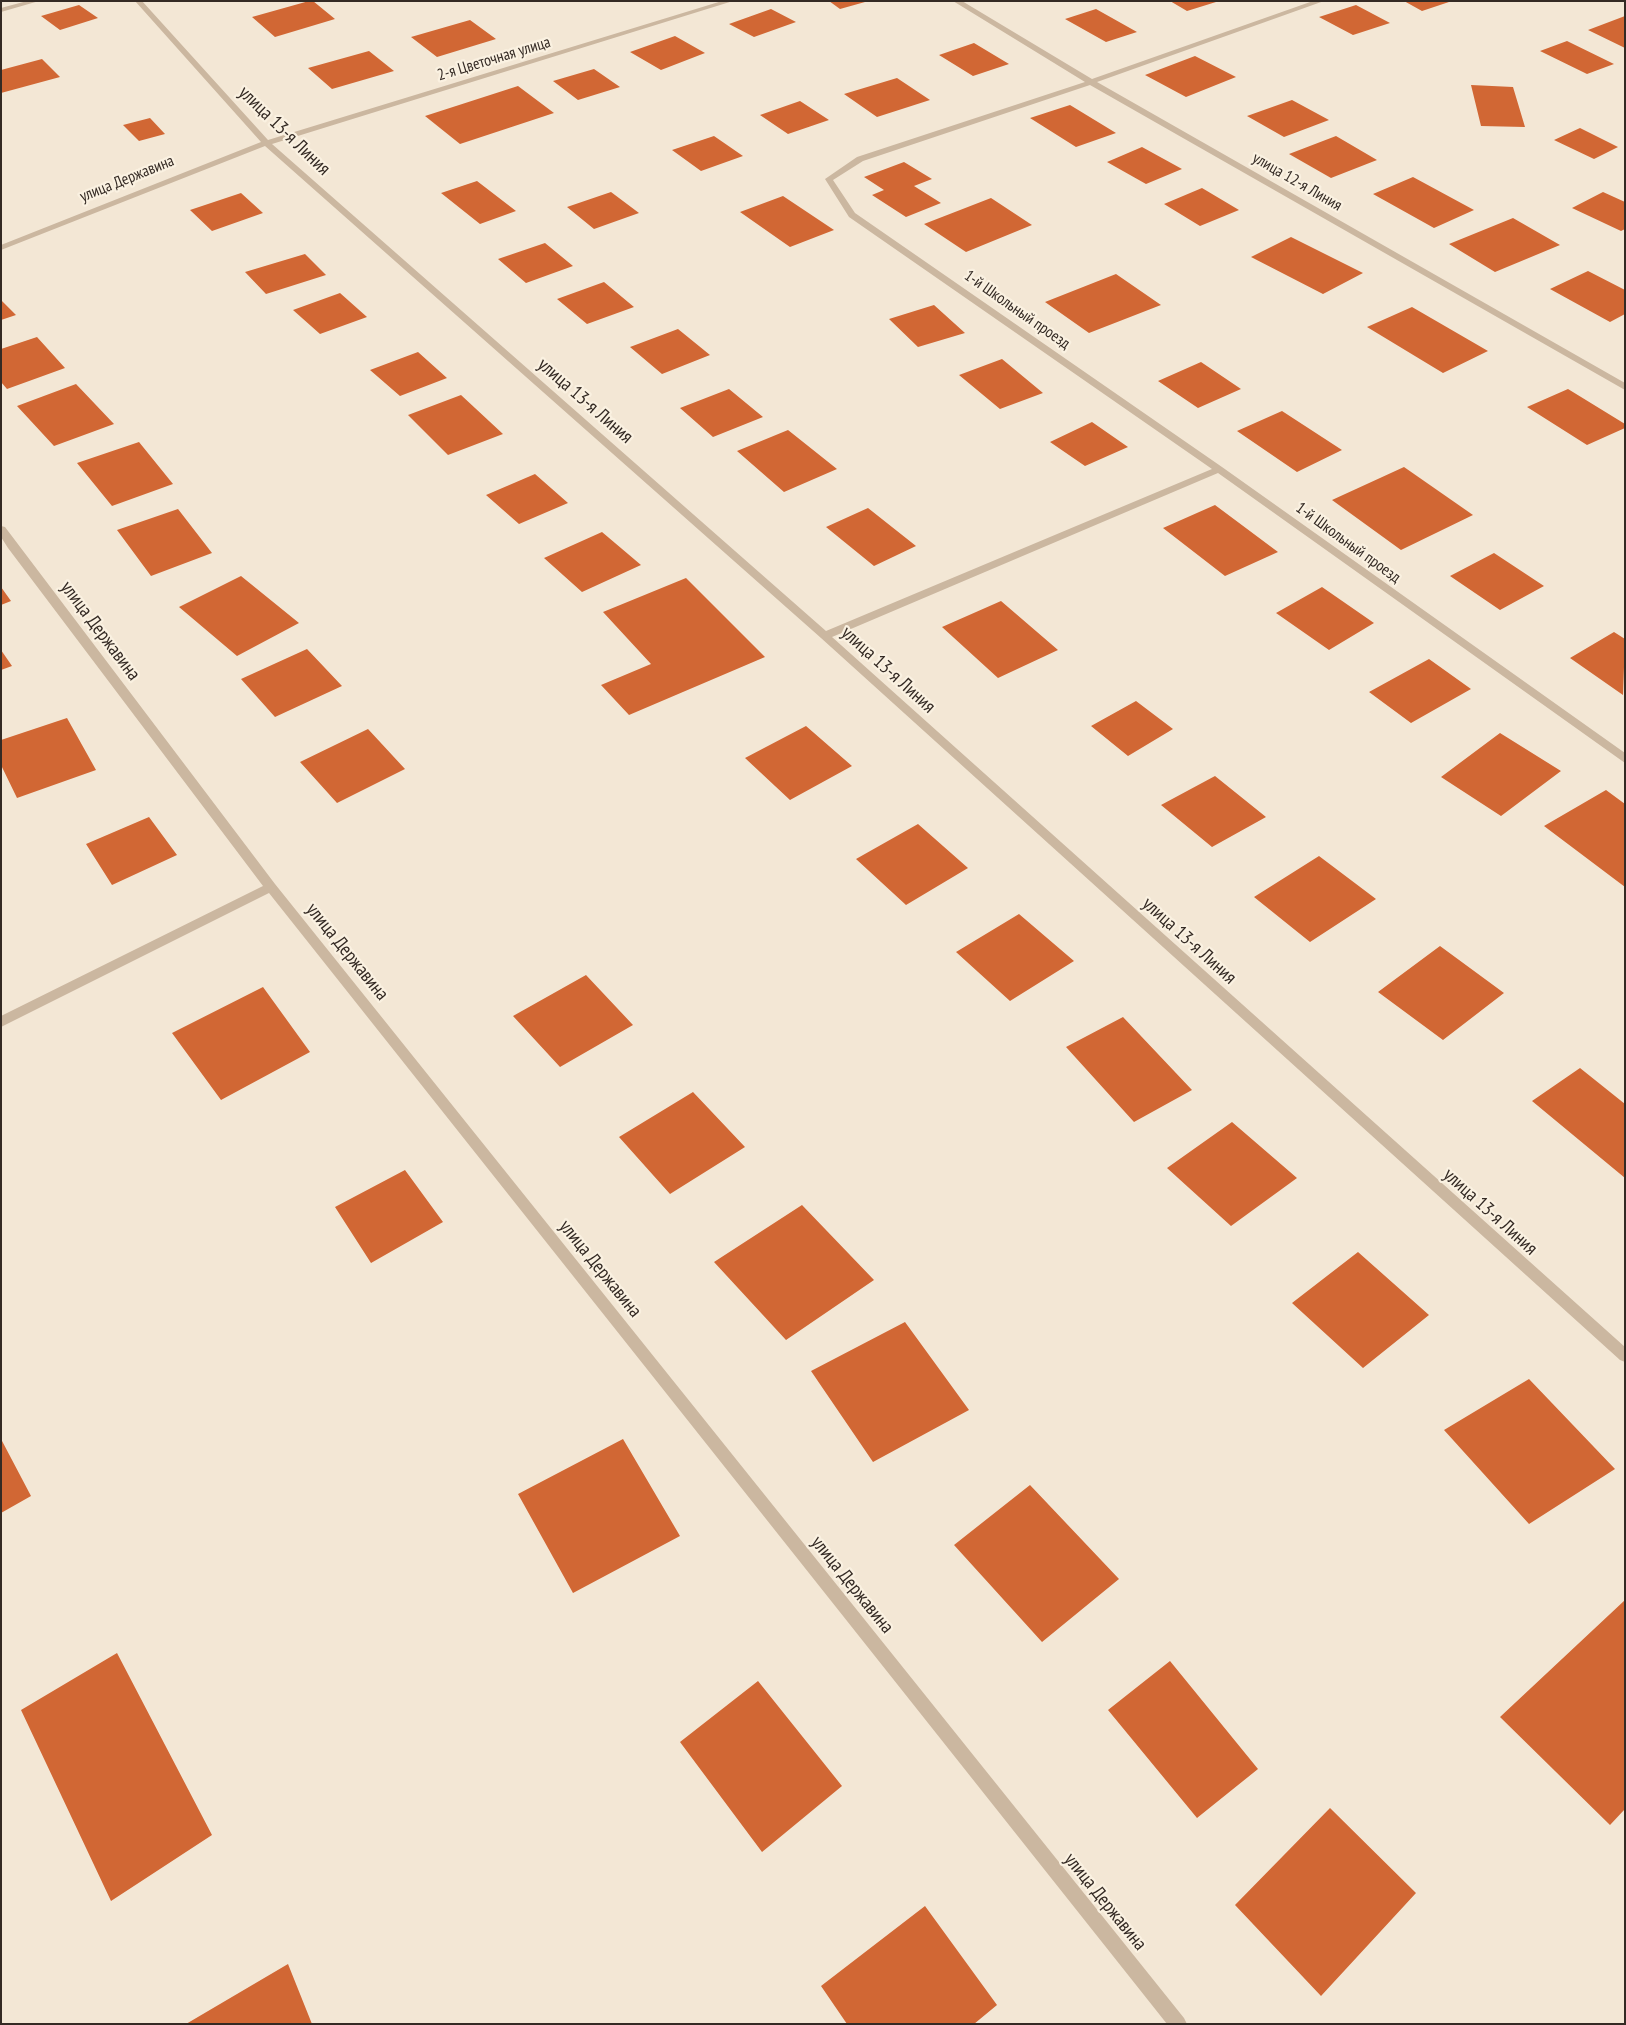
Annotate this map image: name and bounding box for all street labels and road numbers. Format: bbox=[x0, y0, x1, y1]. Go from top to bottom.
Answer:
street label: 2-я Цветочная улица bbox=[435, 33, 553, 85]
street label: улица 13-я Линия bbox=[233, 82, 335, 180]
street label: улица 12-я Линия bbox=[1249, 149, 1345, 215]
street label: улица Державина bbox=[77, 151, 177, 207]
street label: 1-й Школьный проезд bbox=[960, 266, 1074, 354]
street label: улица 13-я Линия bbox=[533, 353, 637, 449]
street label: 1-й Школьный проезд bbox=[1292, 499, 1404, 587]
street label: улица Державина bbox=[55, 577, 145, 685]
street label: улица 13-я Линия bbox=[836, 622, 940, 718]
street label: улица 13-я Линия bbox=[1137, 893, 1241, 989]
street label: улица Державина bbox=[301, 899, 393, 1005]
street label: улица 13-я Линия bbox=[1438, 1164, 1542, 1260]
street label: улица Державина bbox=[554, 1216, 646, 1322]
street label: улица Державина bbox=[806, 1532, 898, 1638]
street label: улица Державина bbox=[1059, 1849, 1151, 1955]

